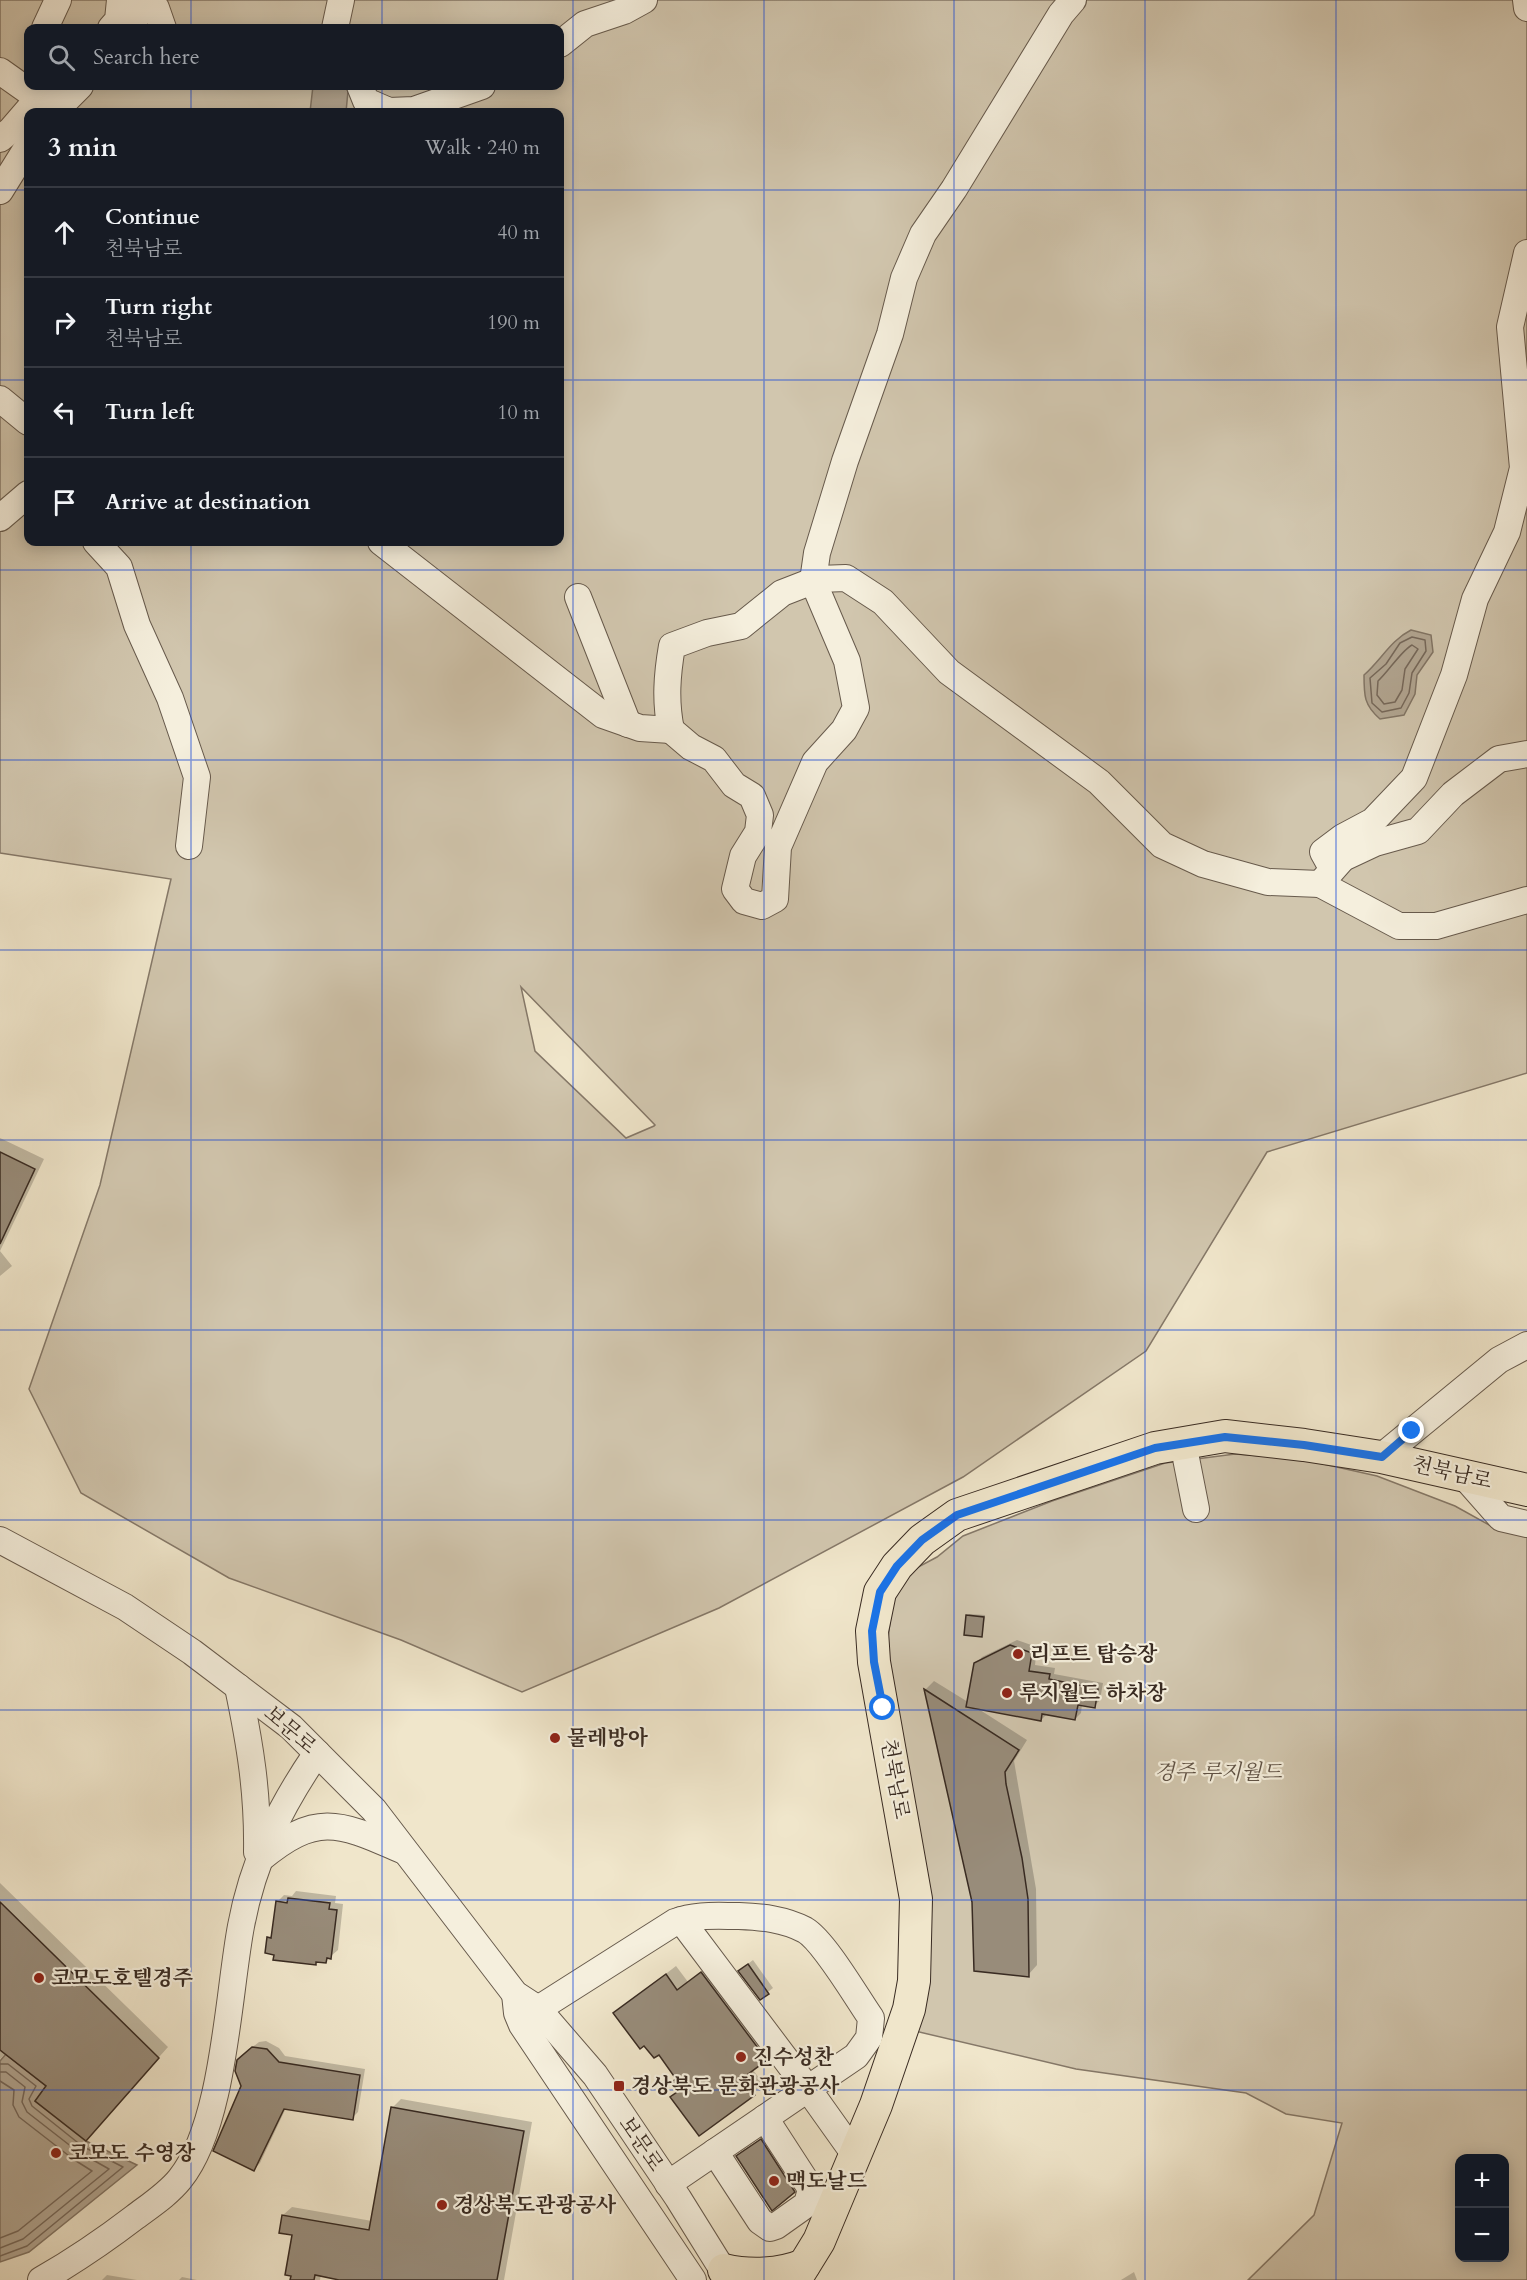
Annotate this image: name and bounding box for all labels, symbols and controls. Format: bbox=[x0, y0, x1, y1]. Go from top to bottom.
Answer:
search box bbox=[24, 24, 564, 90]
icon: search bbox=[45, 41, 78, 74]
text: Search here bbox=[93, 42, 200, 72]
text: 3 min bbox=[48, 130, 117, 165]
text: Walk · 240 m bbox=[425, 134, 540, 161]
text: Continue bbox=[105, 202, 200, 232]
icon: ahead bbox=[48, 216, 81, 249]
text: 40 m bbox=[497, 219, 540, 246]
text: 천북남로 bbox=[105, 235, 182, 262]
text: Turn right bbox=[105, 292, 212, 322]
icon: right bbox=[48, 306, 81, 339]
text: 190 m bbox=[487, 309, 540, 336]
text: 천북남로 bbox=[105, 325, 182, 352]
icon: left bbox=[48, 396, 81, 429]
text: Turn left bbox=[105, 397, 194, 427]
text: 10 m bbox=[497, 399, 540, 426]
icon: arrive bbox=[48, 486, 81, 519]
text: Arrive at destination bbox=[105, 487, 310, 517]
route end bbox=[1398, 1417, 1424, 1443]
street label: 천북남로 bbox=[1409, 1450, 1495, 1496]
place label: 리프트 탑승장 bbox=[1030, 1640, 1158, 1669]
marker: 리프트 탑승장 bbox=[1011, 1647, 1025, 1661]
place label: 루지월드 하차장 bbox=[1019, 1679, 1167, 1708]
marker: 루지월드 하차장 bbox=[1000, 1686, 1014, 1700]
route start bbox=[869, 1694, 895, 1720]
street label: 보문로 bbox=[258, 1699, 322, 1761]
place label: 물레방아 bbox=[567, 1724, 649, 1753]
marker: 물레방아 bbox=[548, 1731, 562, 1745]
street label: 천북남로 bbox=[874, 1737, 916, 1821]
park label: 경주 루지월드 bbox=[1154, 1758, 1283, 1787]
place label: 코모도호텔경주 bbox=[51, 1964, 193, 1993]
marker: 코모도호텔경주 bbox=[32, 1971, 46, 1985]
place label: 진수성찬 bbox=[753, 2043, 835, 2072]
marker: 진수성찬 bbox=[734, 2050, 748, 2064]
place label: 경상북도 문화관광공사 bbox=[631, 2072, 840, 2101]
marker: 경상북도 문화관광공사 bbox=[612, 2079, 626, 2093]
street label: 보문로 bbox=[612, 2111, 670, 2177]
place label: 코모도 수영장 bbox=[68, 2139, 196, 2168]
marker: 코모도 수영장 bbox=[49, 2146, 63, 2160]
map controls bbox=[1455, 2154, 1509, 2262]
button: + bbox=[1455, 2154, 1509, 2208]
place label: 맥도날드 bbox=[786, 2167, 867, 2196]
marker: 맥도날드 bbox=[767, 2174, 781, 2188]
place label: 경상북도관광공사 bbox=[454, 2191, 617, 2220]
marker: 경상북도관광공사 bbox=[435, 2198, 449, 2212]
button: − bbox=[1455, 2208, 1509, 2262]

